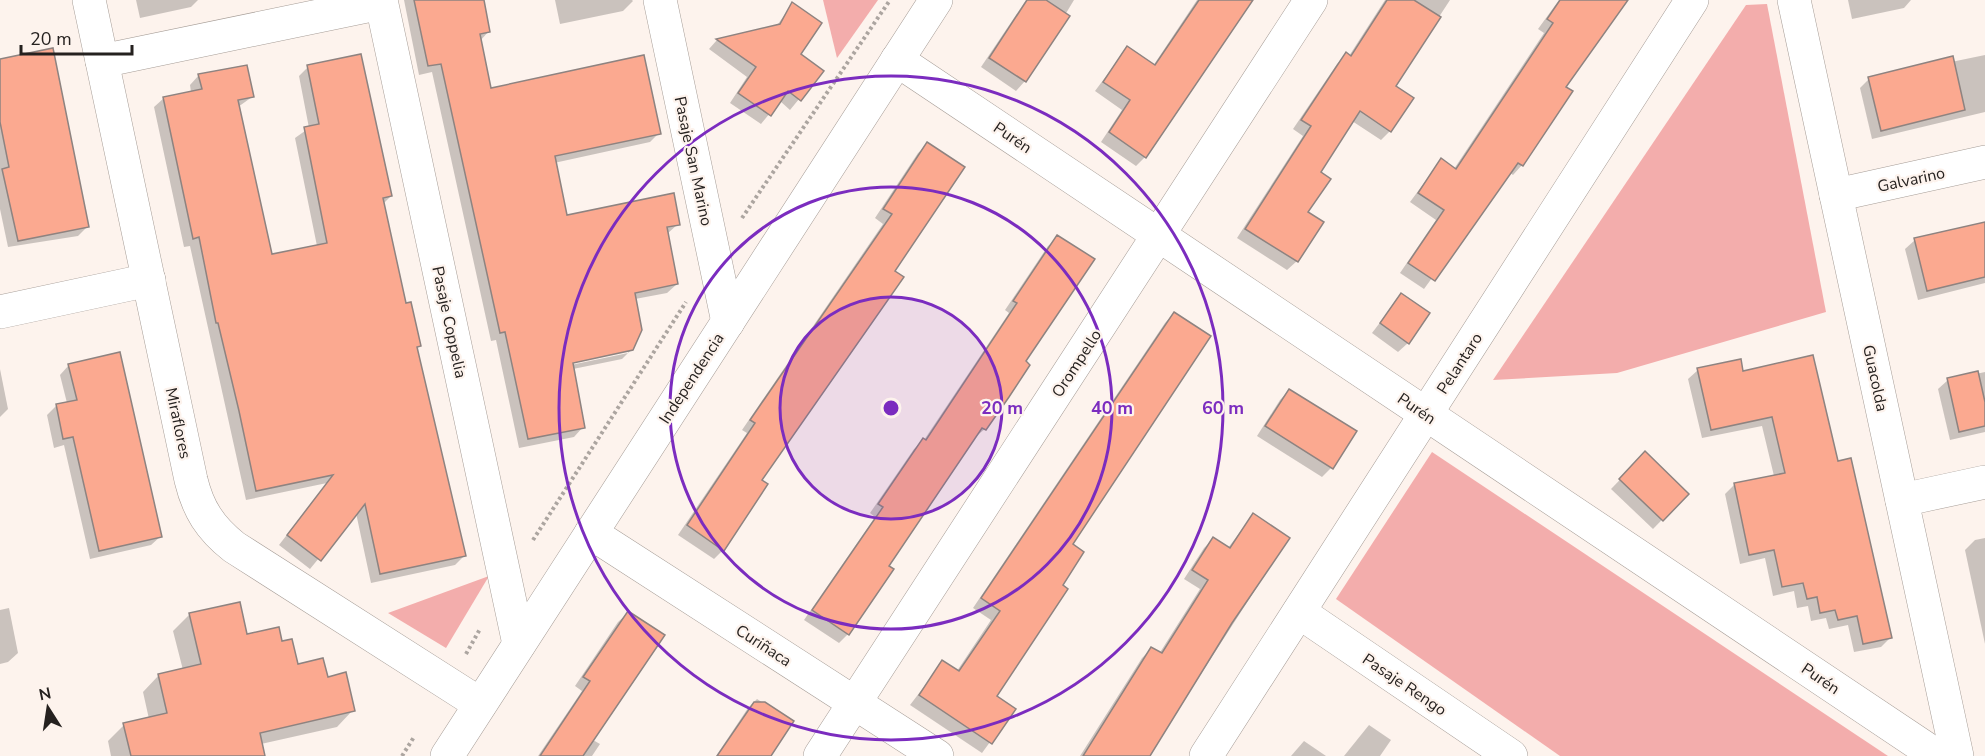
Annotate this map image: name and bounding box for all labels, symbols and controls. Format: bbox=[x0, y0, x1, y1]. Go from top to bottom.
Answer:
scale bar bbox=[21, 18, 132, 56]
text: 20 m bbox=[30, 27, 72, 51]
street label: Pasaje San Marino bbox=[669, 94, 718, 228]
street label: Purén bbox=[989, 117, 1036, 159]
street label: Galvarino bbox=[1875, 162, 1947, 198]
street label: Pasaje Coppelia bbox=[426, 264, 472, 380]
street label: Orompello bbox=[1047, 325, 1107, 402]
street label: Pelantaro bbox=[1432, 328, 1488, 399]
street label: Independencia bbox=[654, 329, 730, 428]
street label: Guacolda bbox=[1857, 343, 1893, 414]
street label: Miraflores bbox=[160, 386, 196, 461]
street label: Purén bbox=[1393, 388, 1440, 430]
text: 20 m bbox=[981, 396, 1023, 420]
text: 40 m bbox=[1091, 396, 1133, 420]
text: 60 m bbox=[1202, 396, 1244, 420]
centre of rings bbox=[881, 398, 901, 418]
street label: Curiñaca bbox=[731, 620, 796, 672]
street label: Pasaje Rengo bbox=[1358, 649, 1451, 721]
street label: Purén bbox=[1797, 658, 1844, 700]
north arrow bbox=[18, 678, 78, 738]
text: N bbox=[37, 682, 53, 706]

